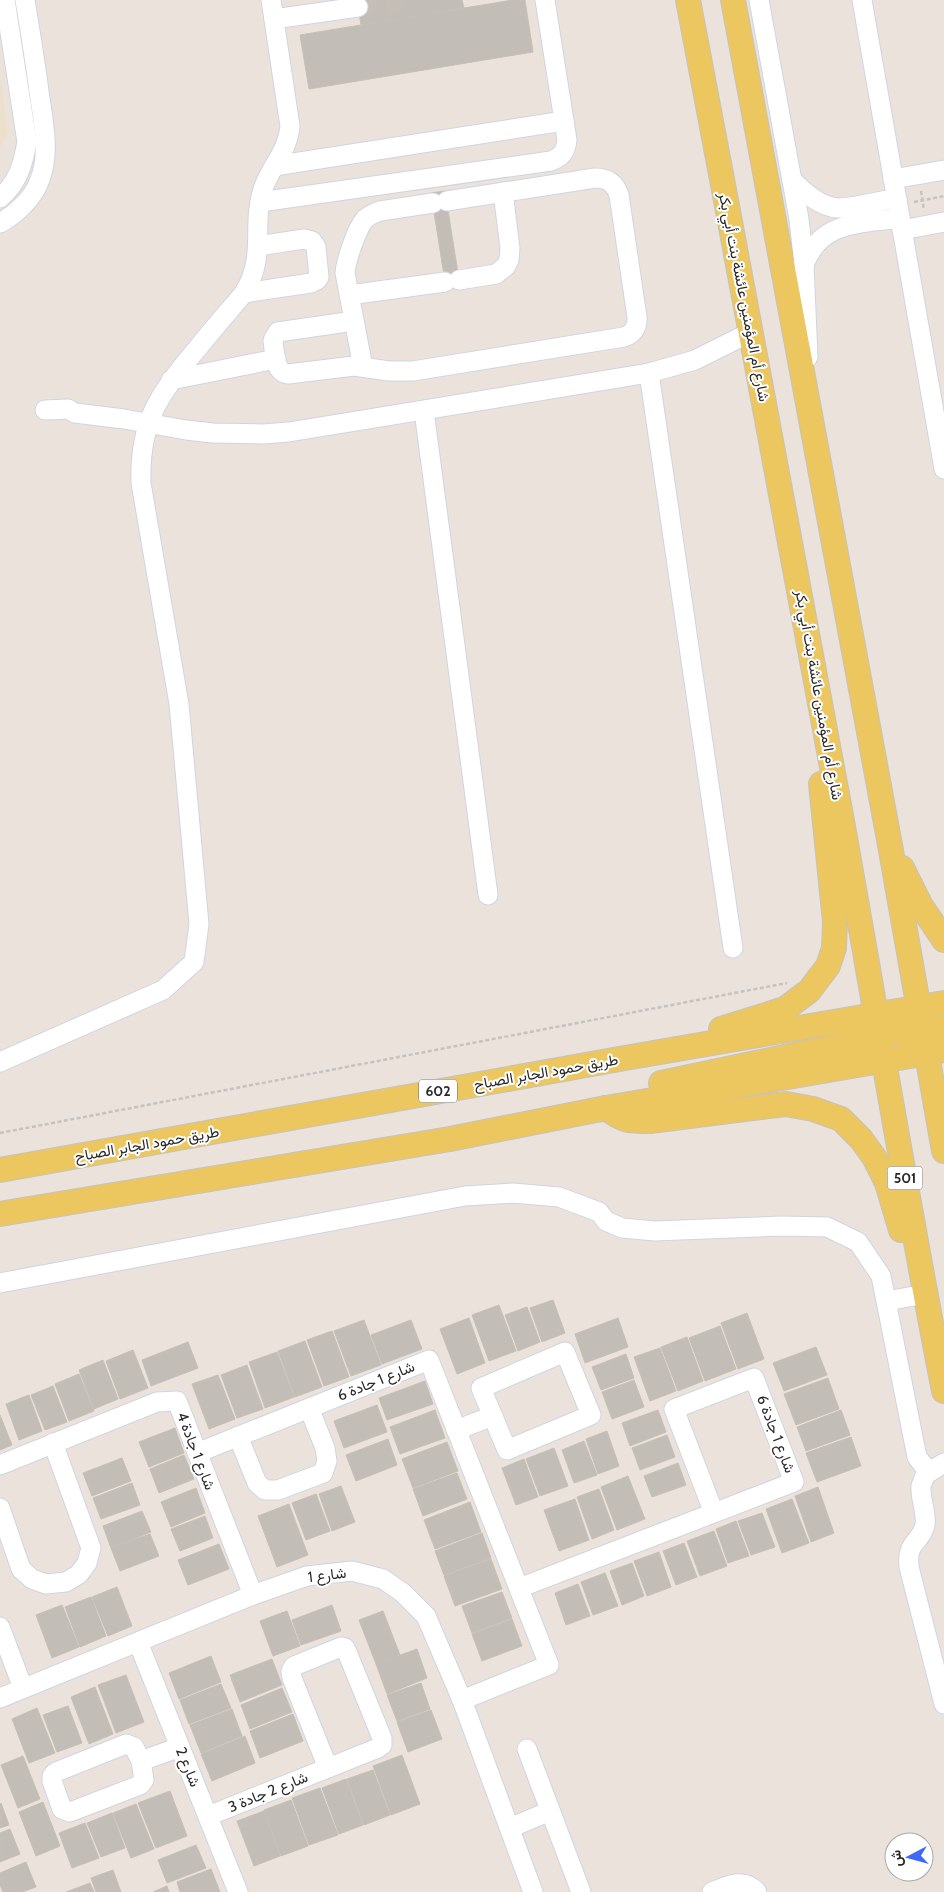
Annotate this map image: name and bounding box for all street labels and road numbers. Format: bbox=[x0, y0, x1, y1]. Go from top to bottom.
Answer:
street label: شارع أم المؤمنين عائشة بنت أبي بكر bbox=[711, 190, 773, 404]
street label: شارع أم المؤمنين عائشة بنت أبي بكر bbox=[788, 588, 846, 802]
street label: طريق حمود الجابر الصباح bbox=[472, 1050, 620, 1096]
road number: 602 bbox=[419, 1080, 457, 1102]
street label: طريق حمود الجابر الصباح bbox=[73, 1122, 221, 1168]
road number: 501 bbox=[888, 1166, 922, 1190]
street label: شارع 1 جادة 6 bbox=[335, 1357, 418, 1407]
street label: شارع 1 جادة 6 bbox=[751, 1393, 799, 1476]
street label: شارع 1 جادة 4 bbox=[171, 1409, 219, 1493]
street label: شارع 1 bbox=[307, 1564, 348, 1588]
street label: شارع 2 bbox=[170, 1744, 204, 1790]
street label: شارع 2 جادة 3 bbox=[225, 1768, 311, 1818]

